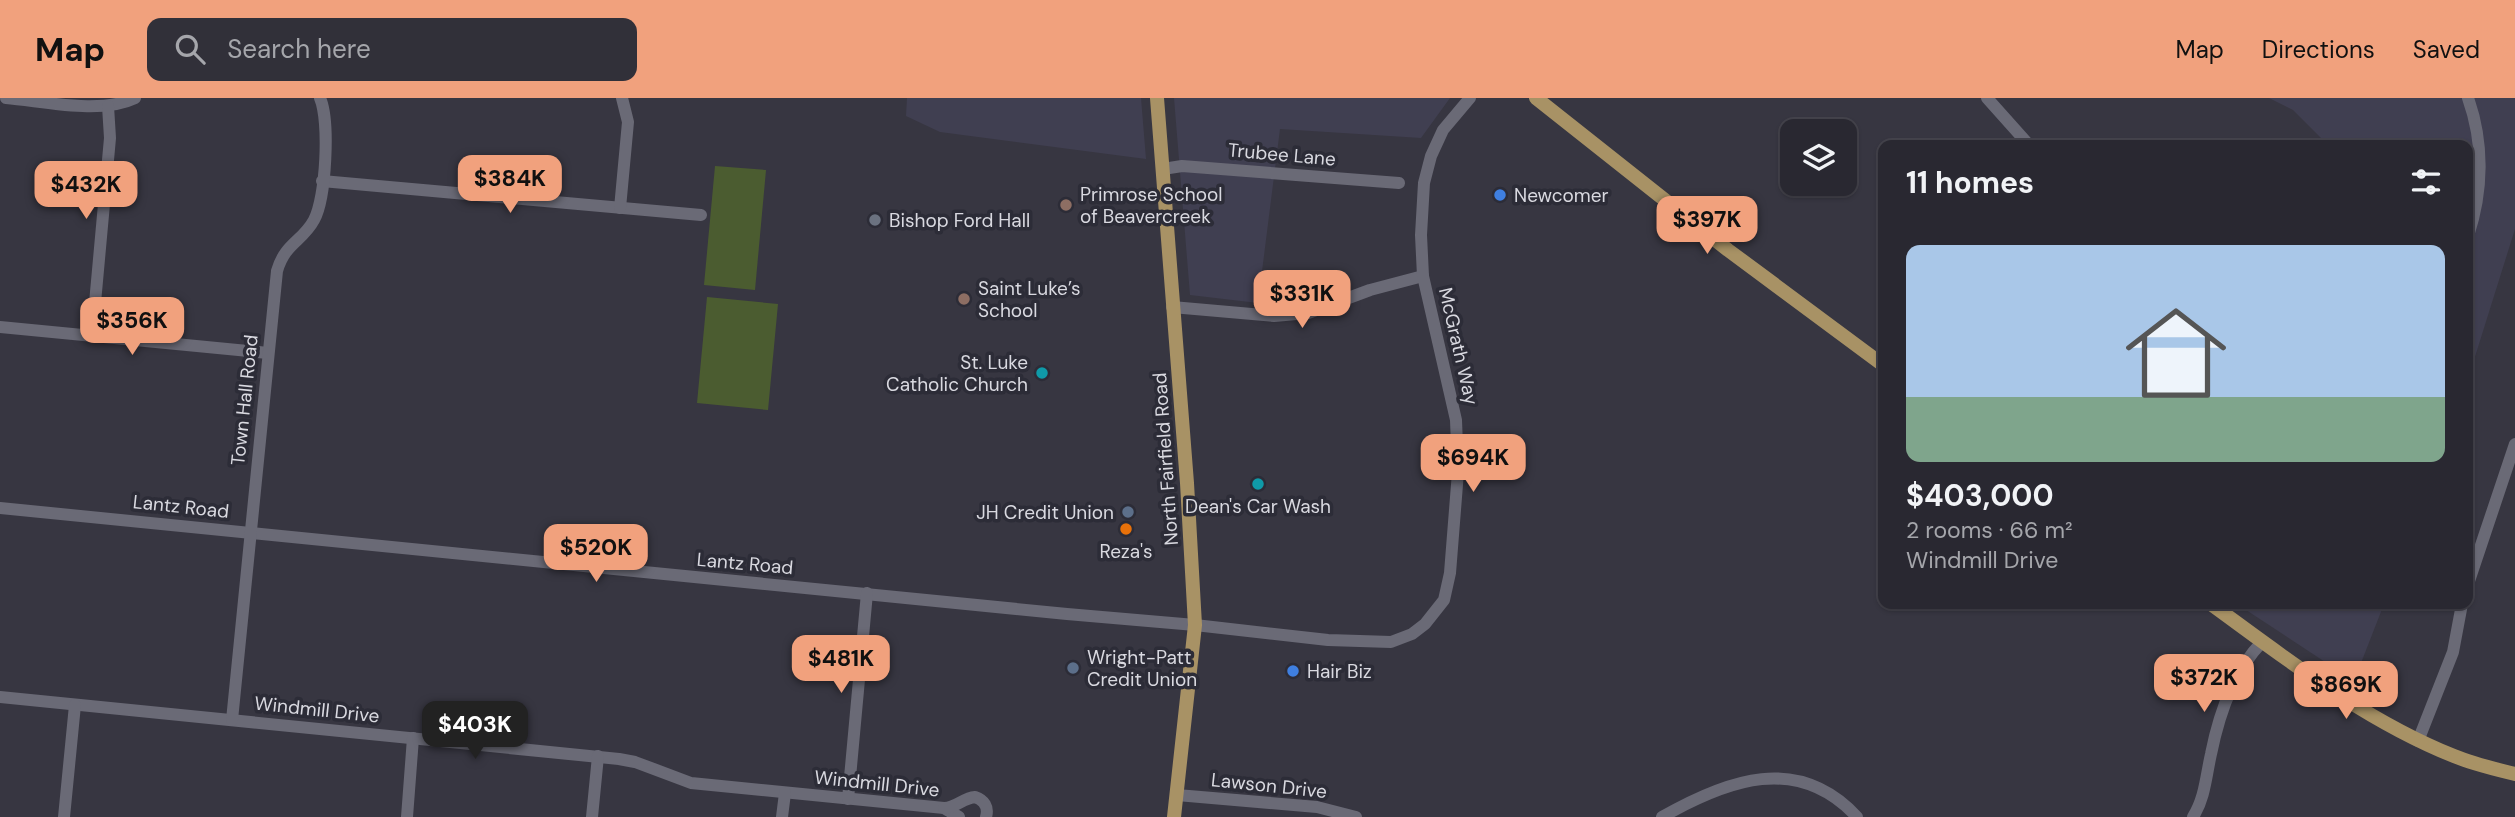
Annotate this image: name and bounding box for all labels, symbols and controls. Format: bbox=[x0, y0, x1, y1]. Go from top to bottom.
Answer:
search box bbox=[147, 18, 637, 81]
text: Map bbox=[35, 28, 105, 71]
icon: search bbox=[171, 30, 209, 68]
text: Search here bbox=[227, 32, 371, 66]
text: Map bbox=[2176, 34, 2224, 65]
text: Directions bbox=[2262, 34, 2375, 65]
text: Saved bbox=[2413, 34, 2480, 65]
map controls bbox=[1780, 119, 1857, 196]
button: layers bbox=[1780, 119, 1857, 196]
street label: Trubee Lane bbox=[1227, 137, 1337, 172]
pin: $384K bbox=[461, 156, 559, 215]
pin: $432K bbox=[37, 162, 135, 221]
text: $384K bbox=[474, 163, 546, 193]
text: 11 homes bbox=[1906, 163, 2034, 202]
icon: filters bbox=[2407, 163, 2445, 201]
text: $432K bbox=[50, 169, 122, 199]
place label: Primrose School of Beavercreek bbox=[1080, 182, 1222, 229]
place label: Newcomer bbox=[1514, 183, 1609, 208]
marker: Newcomer bbox=[1492, 187, 1508, 203]
marker: Primrose School of Beavercreek bbox=[1058, 197, 1074, 213]
pin: $397K bbox=[1658, 197, 1756, 256]
text: $397K bbox=[1673, 204, 1741, 234]
place label: Bishop Ford Hall bbox=[889, 208, 1030, 233]
marker: Bishop Ford Hall bbox=[867, 212, 883, 228]
pin: $331K bbox=[1253, 271, 1351, 330]
place label: Saint Luke’s School bbox=[978, 276, 1081, 323]
text: $331K bbox=[1270, 278, 1334, 308]
street label: McGrath Way bbox=[1433, 285, 1484, 408]
icon: home bbox=[2113, 290, 2239, 416]
marker: Saint Luke’s School bbox=[956, 291, 972, 307]
pin: $356K bbox=[83, 298, 181, 357]
text: $356K bbox=[96, 305, 168, 335]
street label: Town Hall Road bbox=[225, 333, 264, 467]
place label: St. Luke Catholic Church bbox=[886, 350, 1028, 397]
marker: St. Luke Catholic Church bbox=[1034, 365, 1050, 381]
street label: North Fairfield Road bbox=[1147, 372, 1184, 546]
pin: $694K bbox=[1424, 434, 1522, 494]
text: $694K bbox=[1437, 442, 1509, 472]
marker: Dean's Car Wash bbox=[1250, 476, 1266, 492]
text: $403,000 bbox=[1906, 476, 2054, 515]
street label: Lantz Road bbox=[132, 489, 230, 524]
place label: Dean's Car Wash bbox=[1185, 494, 1331, 519]
place label: JH Credit Union bbox=[976, 500, 1114, 525]
marker: JH Credit Union bbox=[1120, 504, 1136, 520]
text: 2 rooms · 66 m² bbox=[1906, 515, 2073, 545]
marker: Reza's bbox=[1118, 521, 1134, 537]
pin: $520K bbox=[547, 524, 645, 584]
text: $520K bbox=[560, 532, 632, 562]
place label: Reza's bbox=[1099, 539, 1153, 564]
text: Windmill Drive bbox=[1906, 545, 2058, 575]
street label: Lantz Road bbox=[696, 547, 794, 580]
pin: $481K bbox=[792, 636, 890, 695]
text: $481K bbox=[808, 643, 874, 673]
place label: Wright-Patt Credit Union bbox=[1087, 645, 1197, 692]
pin: $372K bbox=[2155, 654, 2253, 714]
place label: Hair Biz bbox=[1307, 659, 1372, 684]
marker: Wright-Patt Credit Union bbox=[1065, 660, 1081, 676]
text: $372K bbox=[2170, 662, 2238, 692]
pin: $869K bbox=[2297, 662, 2395, 721]
marker: Hair Biz bbox=[1285, 663, 1301, 679]
text: $869K bbox=[2310, 669, 2382, 699]
street label: Windmill Drive bbox=[253, 690, 381, 729]
pin: $403K bbox=[426, 702, 524, 761]
text: $403K bbox=[438, 709, 512, 739]
street label: Windmill Drive bbox=[813, 764, 941, 803]
street label: Lawson Drive bbox=[1210, 767, 1328, 804]

